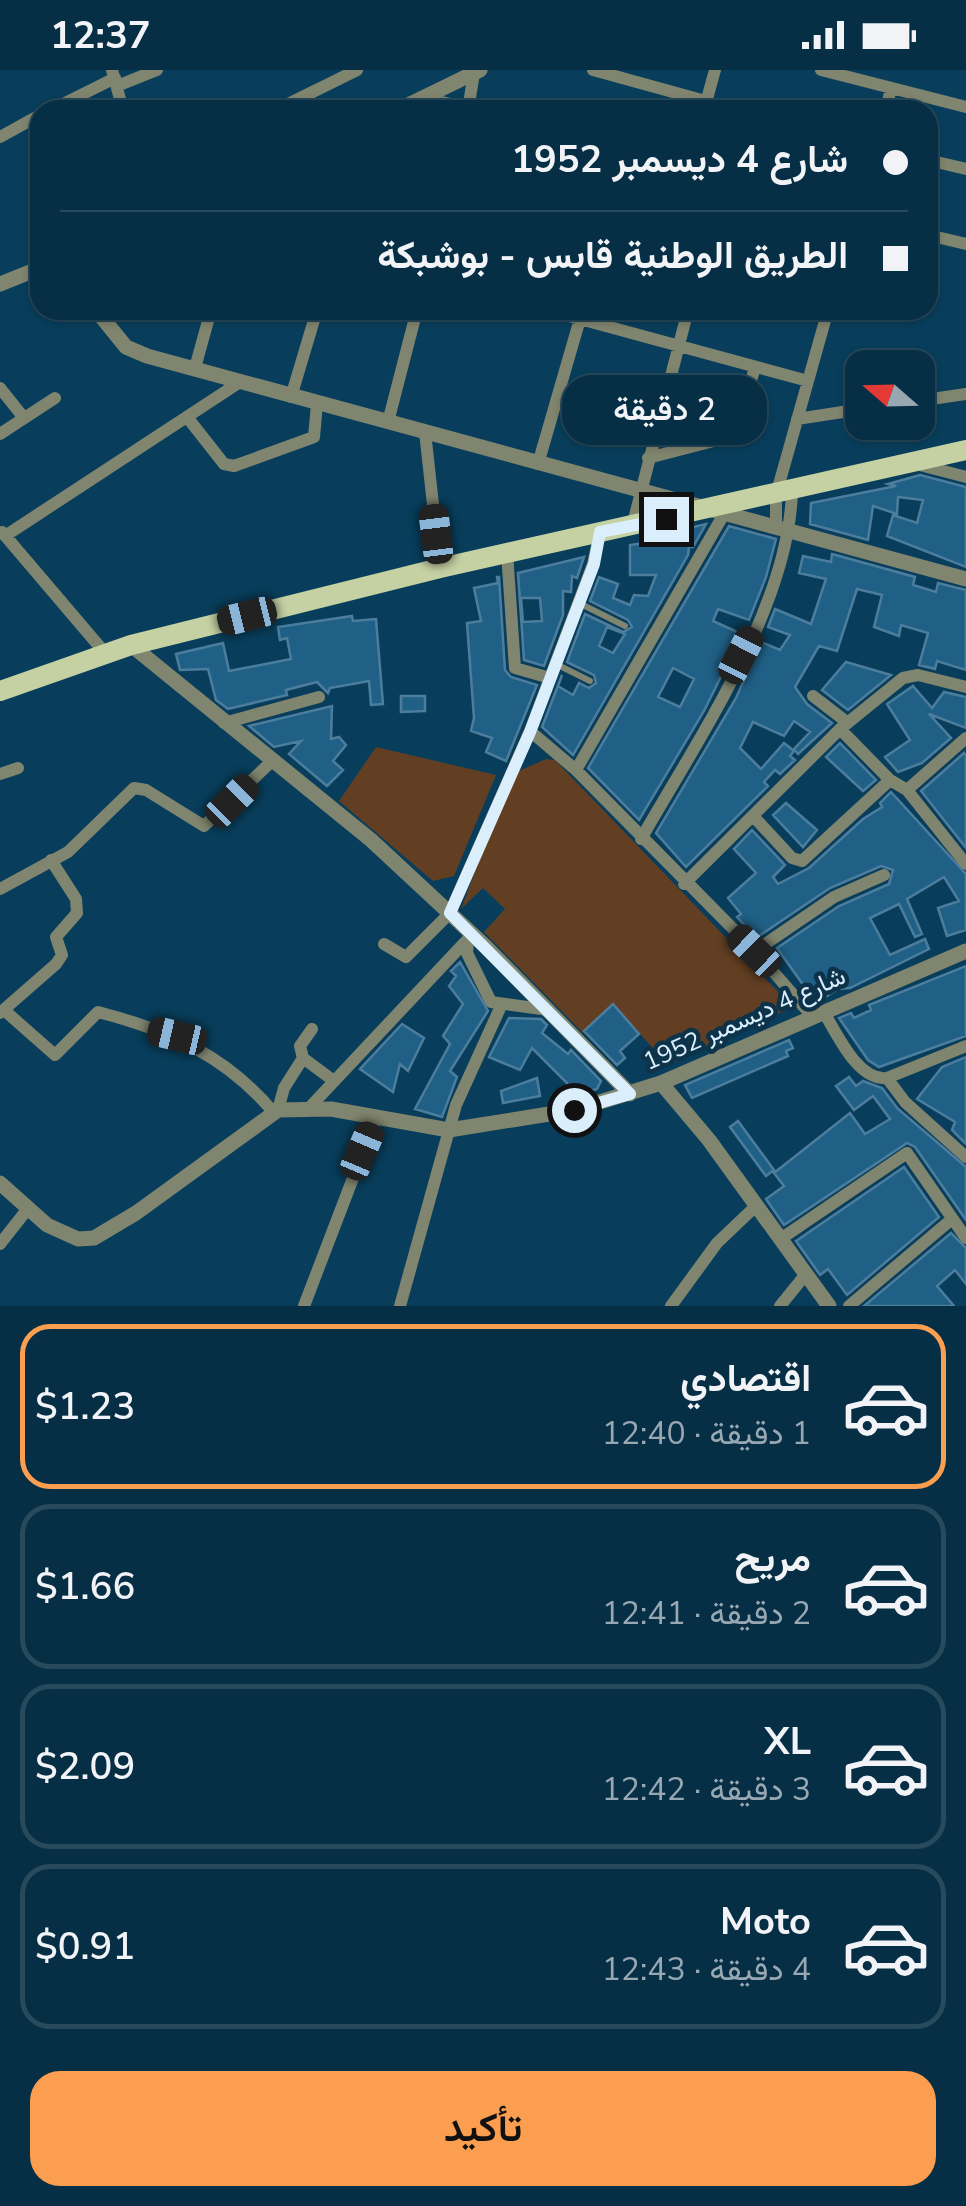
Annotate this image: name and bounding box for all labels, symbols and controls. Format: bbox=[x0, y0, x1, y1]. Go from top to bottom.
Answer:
text: 12:37 bbox=[50, 10, 151, 61]
text: شارع 4 ديسمبر 1952 bbox=[511, 134, 848, 185]
text: الطريق الوطنية قابس - بوشبكة bbox=[377, 230, 848, 281]
north arrow bbox=[845, 350, 935, 440]
map controls bbox=[845, 350, 935, 440]
callout: 2 دقيقة bbox=[564, 374, 768, 444]
text: 2 دقيقة bbox=[613, 388, 716, 431]
route end bbox=[644, 497, 689, 542]
car bbox=[417, 502, 455, 566]
car bbox=[214, 594, 280, 638]
car bbox=[714, 621, 768, 689]
car bbox=[200, 769, 264, 833]
car bbox=[722, 919, 786, 983]
street label: شارع 4 ديسمبر 1952 bbox=[638, 959, 851, 1079]
car bbox=[144, 1015, 210, 1057]
route start bbox=[552, 1088, 597, 1133]
car bbox=[336, 1118, 388, 1184]
text: اقتصادي bbox=[680, 1353, 811, 1404]
icon: car bbox=[841, 1362, 931, 1452]
text: $1.23 bbox=[35, 1381, 135, 1432]
text: 1 دقيقة · 12:40 bbox=[602, 1412, 811, 1455]
text: مريح bbox=[735, 1533, 811, 1584]
icon: car bbox=[841, 1542, 931, 1632]
text: $1.66 bbox=[35, 1561, 135, 1612]
text: 2 دقيقة · 12:41 bbox=[602, 1592, 811, 1635]
text: XL bbox=[764, 1716, 811, 1767]
icon: car bbox=[841, 1722, 931, 1812]
text: $2.09 bbox=[35, 1741, 135, 1792]
text: 3 دقيقة · 12:42 bbox=[602, 1768, 811, 1811]
text: Moto bbox=[720, 1896, 811, 1947]
icon: car bbox=[841, 1902, 931, 1992]
text: $0.91 bbox=[35, 1921, 135, 1972]
text: 4 دقيقة · 12:43 bbox=[602, 1948, 811, 1991]
button: تأكيد bbox=[30, 2071, 936, 2186]

